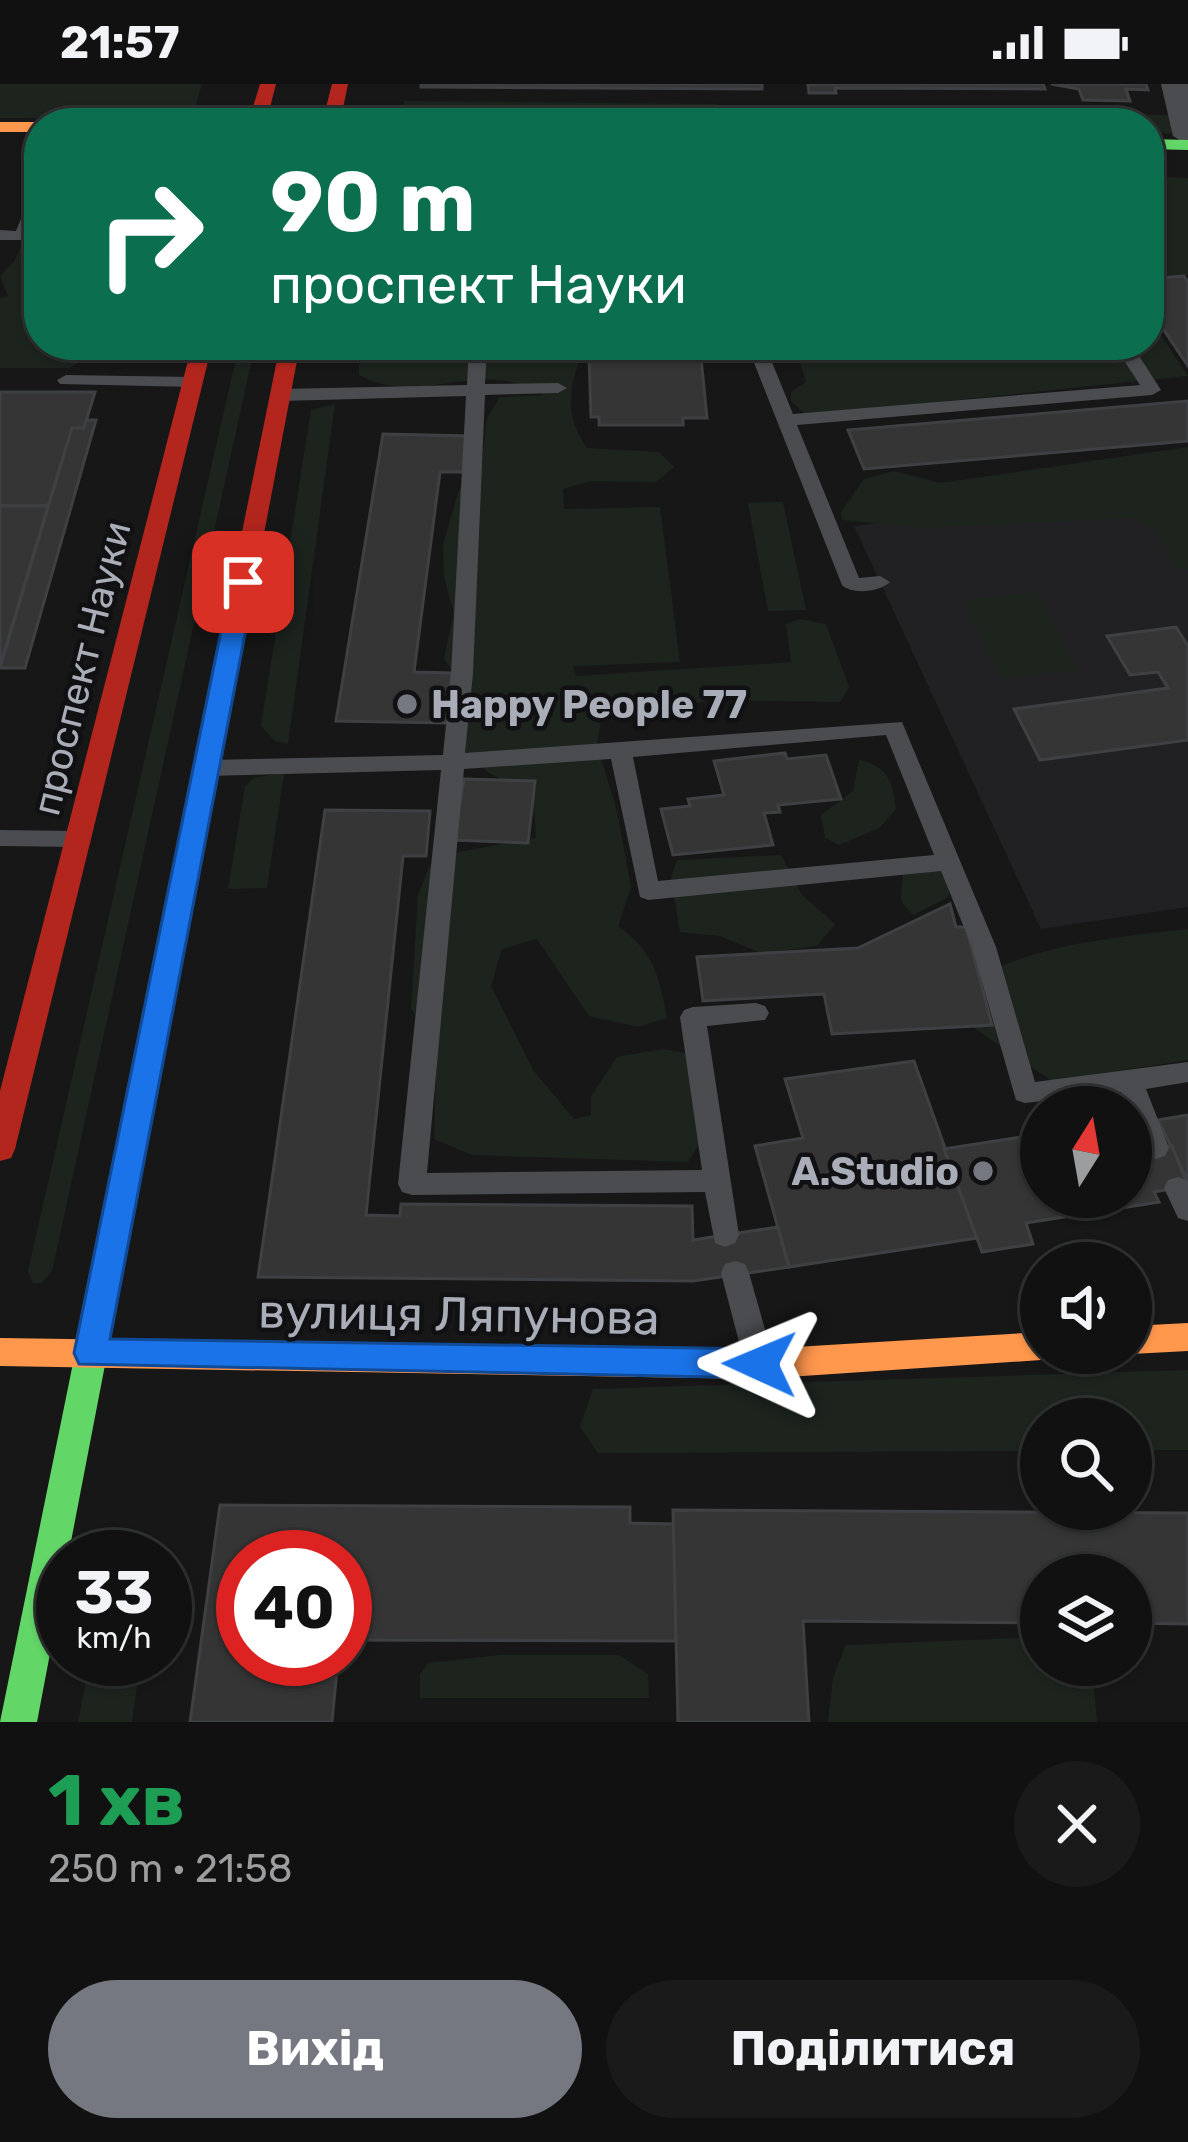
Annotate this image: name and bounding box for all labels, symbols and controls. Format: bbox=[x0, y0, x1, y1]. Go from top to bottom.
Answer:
text: 21:57 bbox=[60, 16, 180, 69]
text: 90 m bbox=[270, 152, 476, 252]
icon: right bbox=[72, 156, 228, 312]
text: проспект Науки bbox=[270, 253, 687, 317]
street label: проспект Науки bbox=[23, 517, 141, 820]
pin bbox=[192, 531, 294, 633]
icon: arrive bbox=[210, 549, 276, 615]
place label: Happy People 77 bbox=[431, 682, 747, 728]
marker: Happy People 77 bbox=[394, 691, 420, 717]
north arrow bbox=[1020, 1086, 1152, 1218]
map controls bbox=[1020, 1086, 1152, 1686]
place label: A.Studio bbox=[791, 1149, 959, 1195]
marker: A.Studio bbox=[970, 1158, 996, 1184]
button: sound bbox=[1020, 1242, 1152, 1374]
street label: вулиця Ляпунова bbox=[258, 1283, 660, 1346]
position arrow bbox=[697, 1301, 823, 1427]
button: search bbox=[1020, 1398, 1152, 1530]
speed limit sign: 40 bbox=[216, 1530, 372, 1686]
button: layers bbox=[1020, 1554, 1152, 1686]
text: 33 bbox=[74, 1557, 154, 1628]
text: km/h bbox=[77, 1620, 151, 1656]
text: 1 хв bbox=[48, 1758, 185, 1843]
button: close bbox=[1014, 1761, 1140, 1887]
text: 250 m · 21:58 bbox=[48, 1846, 293, 1892]
button: Вихід bbox=[48, 1980, 582, 2118]
button: Поділитися bbox=[606, 1980, 1140, 2118]

